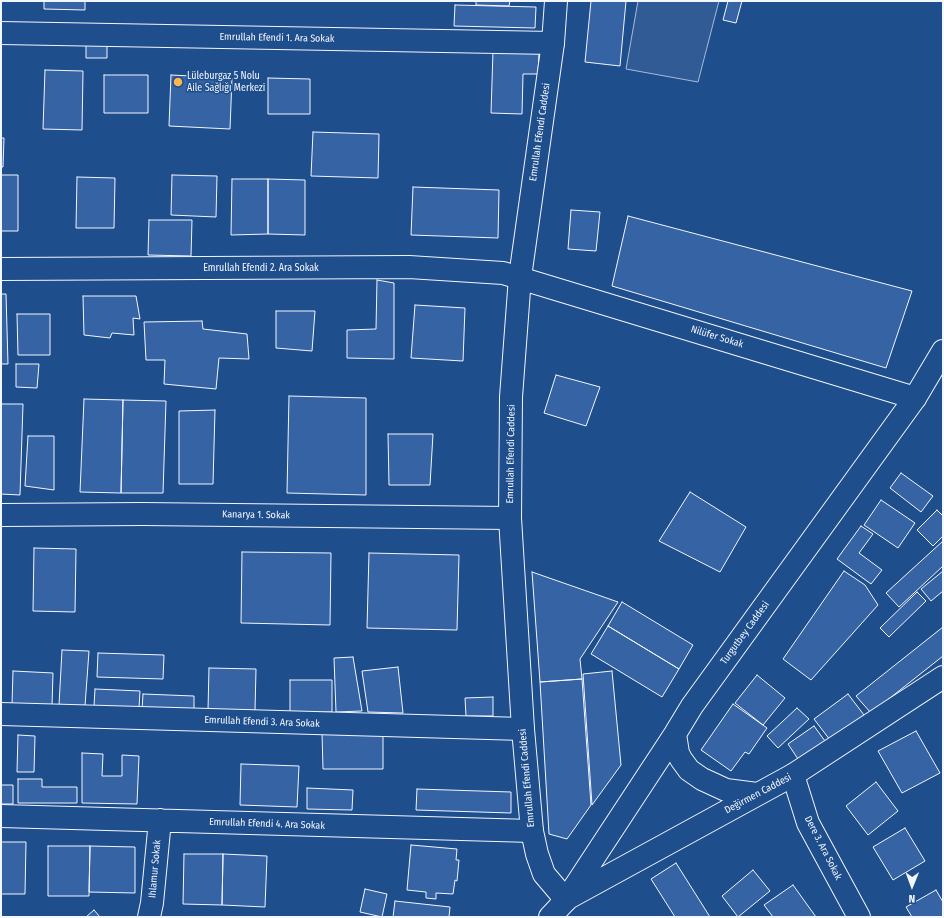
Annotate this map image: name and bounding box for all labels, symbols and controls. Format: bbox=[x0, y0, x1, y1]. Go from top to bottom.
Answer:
street label: Emrullah Efendi 1. Ara Sokak bbox=[219, 31, 335, 45]
place label: Lüleburgaz 5 Nolu Aile Sağlığı Merkezi bbox=[187, 70, 265, 94]
marker: Lüleburgaz 5 Nolu Aile Sağlığı Merkezi bbox=[172, 76, 184, 88]
street label: Emrullah Efendi Caddesi bbox=[527, 82, 553, 182]
street label: Emrullah Efendi 2. Ara Sokak bbox=[203, 262, 319, 274]
street label: Nilüfer Sokak bbox=[689, 323, 745, 351]
street label: Emrullah Efendi Caddesi bbox=[504, 404, 518, 504]
street label: Kanarya 1. Sokak bbox=[222, 508, 290, 522]
street label: Turgutbey Caddesi bbox=[718, 599, 772, 667]
street label: Emrullah Efendi 3. Ara Sokak bbox=[204, 714, 320, 730]
street label: Emrullah Efendi Caddesi bbox=[517, 728, 537, 828]
street label: Değirmen Caddesi bbox=[722, 771, 794, 817]
street label: Dere 3. Ara Sokak bbox=[802, 814, 844, 882]
street label: Emrullah Efendi 4. Ara Sokak bbox=[209, 816, 325, 832]
street label: Ihlamur Sokak bbox=[146, 839, 164, 899]
north arrow bbox=[892, 866, 932, 906]
text: N bbox=[908, 892, 915, 905]

